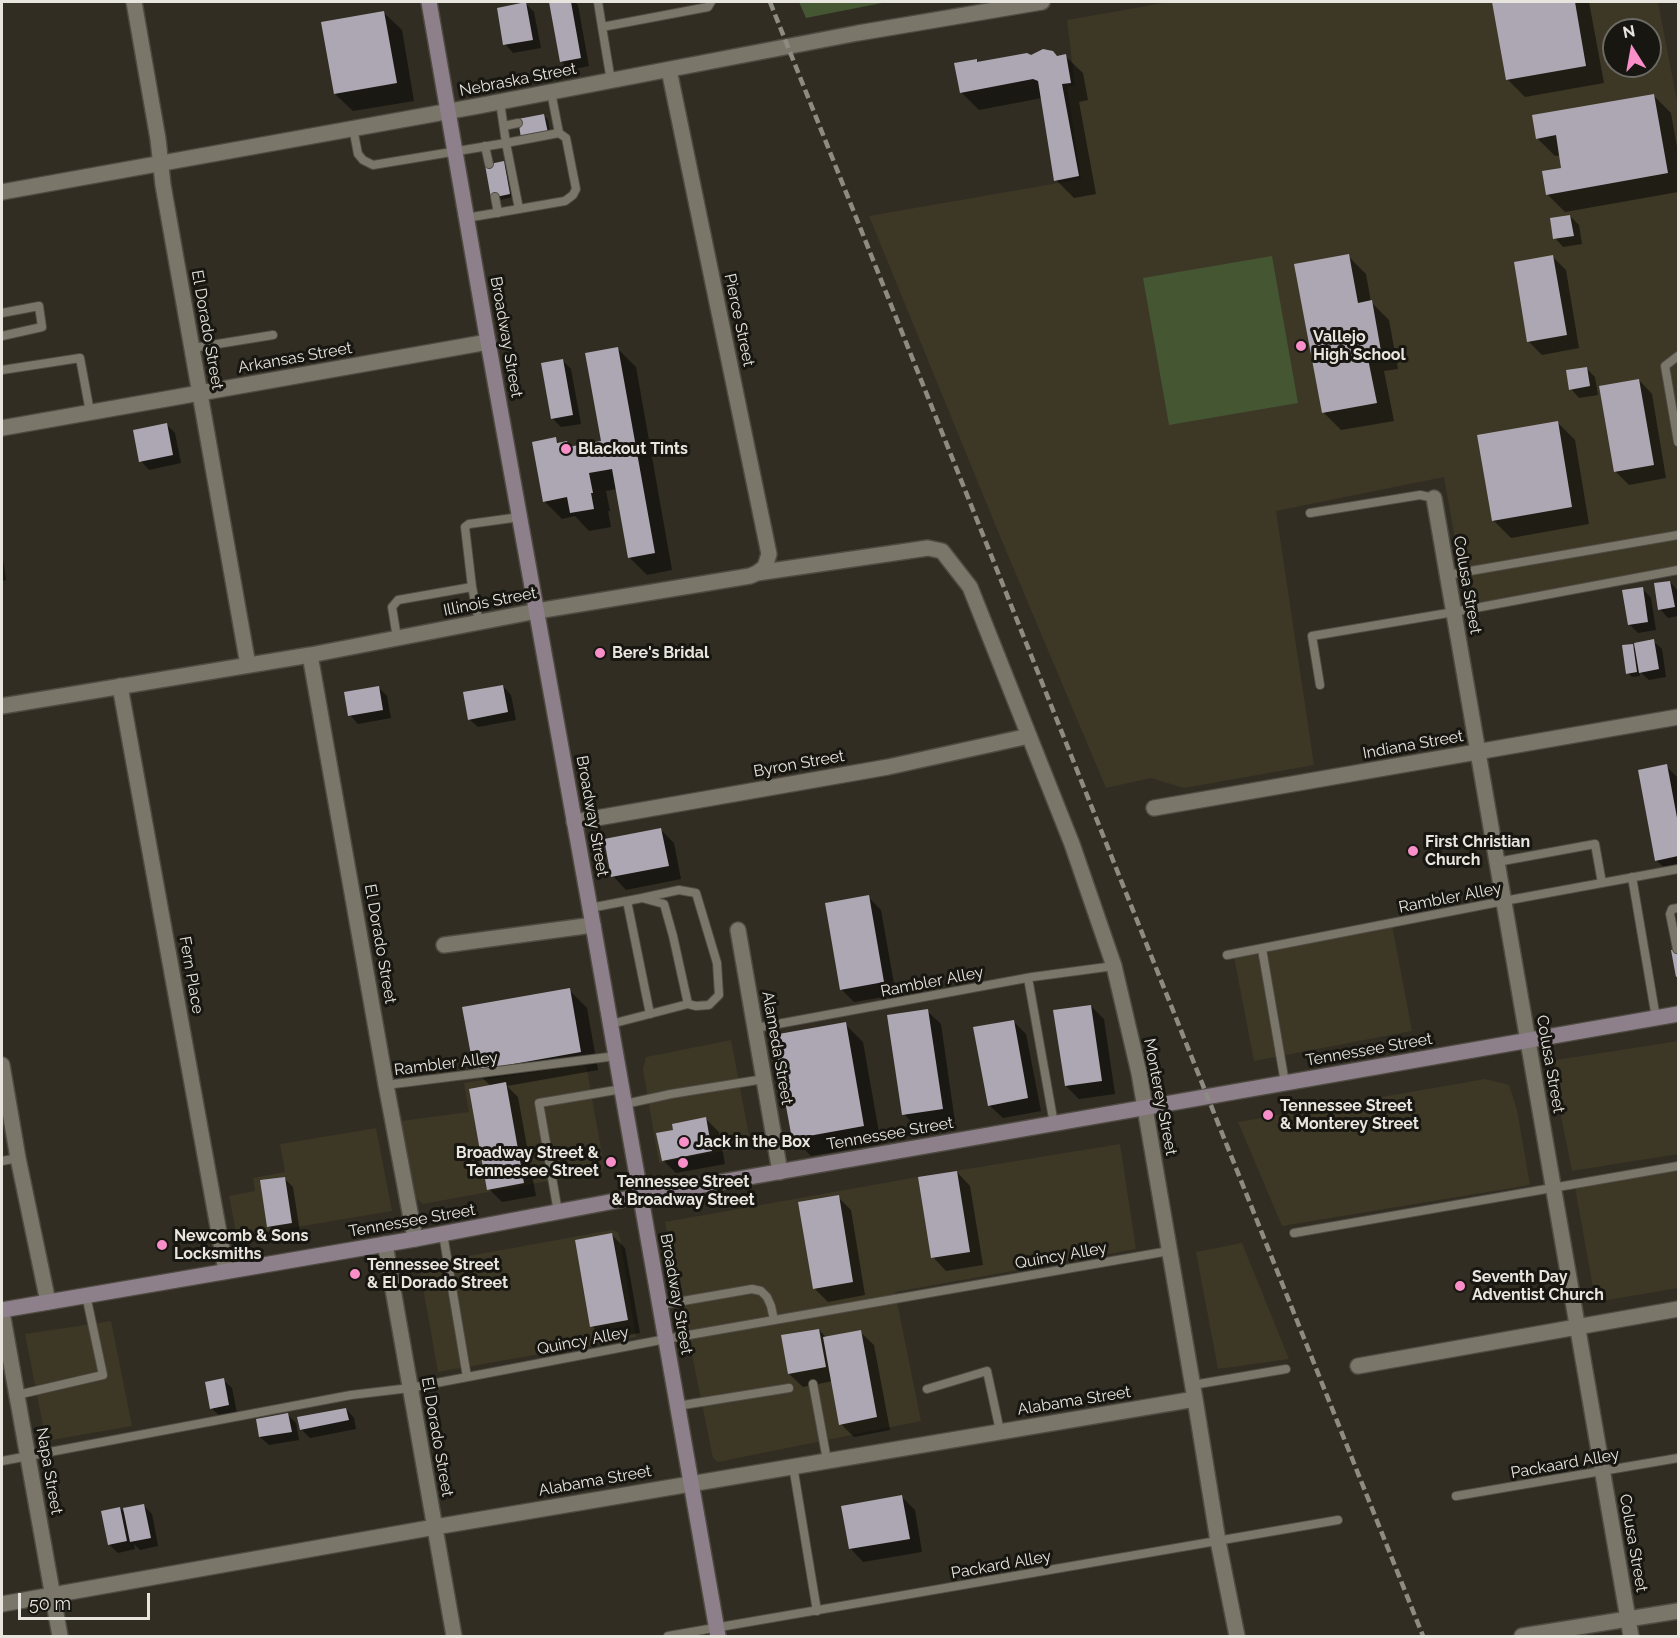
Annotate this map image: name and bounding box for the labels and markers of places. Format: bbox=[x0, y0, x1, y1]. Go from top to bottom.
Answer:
place label: Vallejo High School bbox=[1313, 327, 1406, 365]
marker: Vallejo High School bbox=[1294, 339, 1308, 353]
place label: Blackout Tints bbox=[578, 439, 688, 459]
marker: Blackout Tints bbox=[559, 442, 573, 456]
place label: Bere's Bridal bbox=[612, 643, 709, 663]
marker: Bere's Bridal bbox=[593, 646, 607, 660]
place label: First Christian Church bbox=[1425, 832, 1530, 870]
marker: First Christian Church bbox=[1406, 844, 1420, 858]
place label: Tennessee Street & Monterey Street bbox=[1280, 1096, 1419, 1134]
marker: Tennessee Street & Monterey Street bbox=[1261, 1108, 1275, 1122]
place label: Jack in the Box bbox=[696, 1132, 810, 1152]
marker: Jack in the Box bbox=[677, 1135, 691, 1149]
place label: Broadway Street & Tennessee Street bbox=[456, 1143, 599, 1181]
marker: Broadway Street & Tennessee Street bbox=[604, 1155, 618, 1169]
marker: Tennessee Street & Broadway Street bbox=[676, 1156, 690, 1170]
place label: Tennessee Street & Broadway Street bbox=[611, 1172, 755, 1210]
place label: Newcomb & Sons Locksmiths bbox=[174, 1226, 308, 1264]
marker: Newcomb & Sons Locksmiths bbox=[155, 1238, 169, 1252]
place label: Tennessee Street & El Dorado Street bbox=[367, 1255, 508, 1293]
marker: Tennessee Street & El Dorado Street bbox=[348, 1267, 362, 1281]
place label: Seventh Day Adventist Church bbox=[1472, 1267, 1604, 1305]
marker: Seventh Day Adventist Church bbox=[1453, 1279, 1467, 1293]

